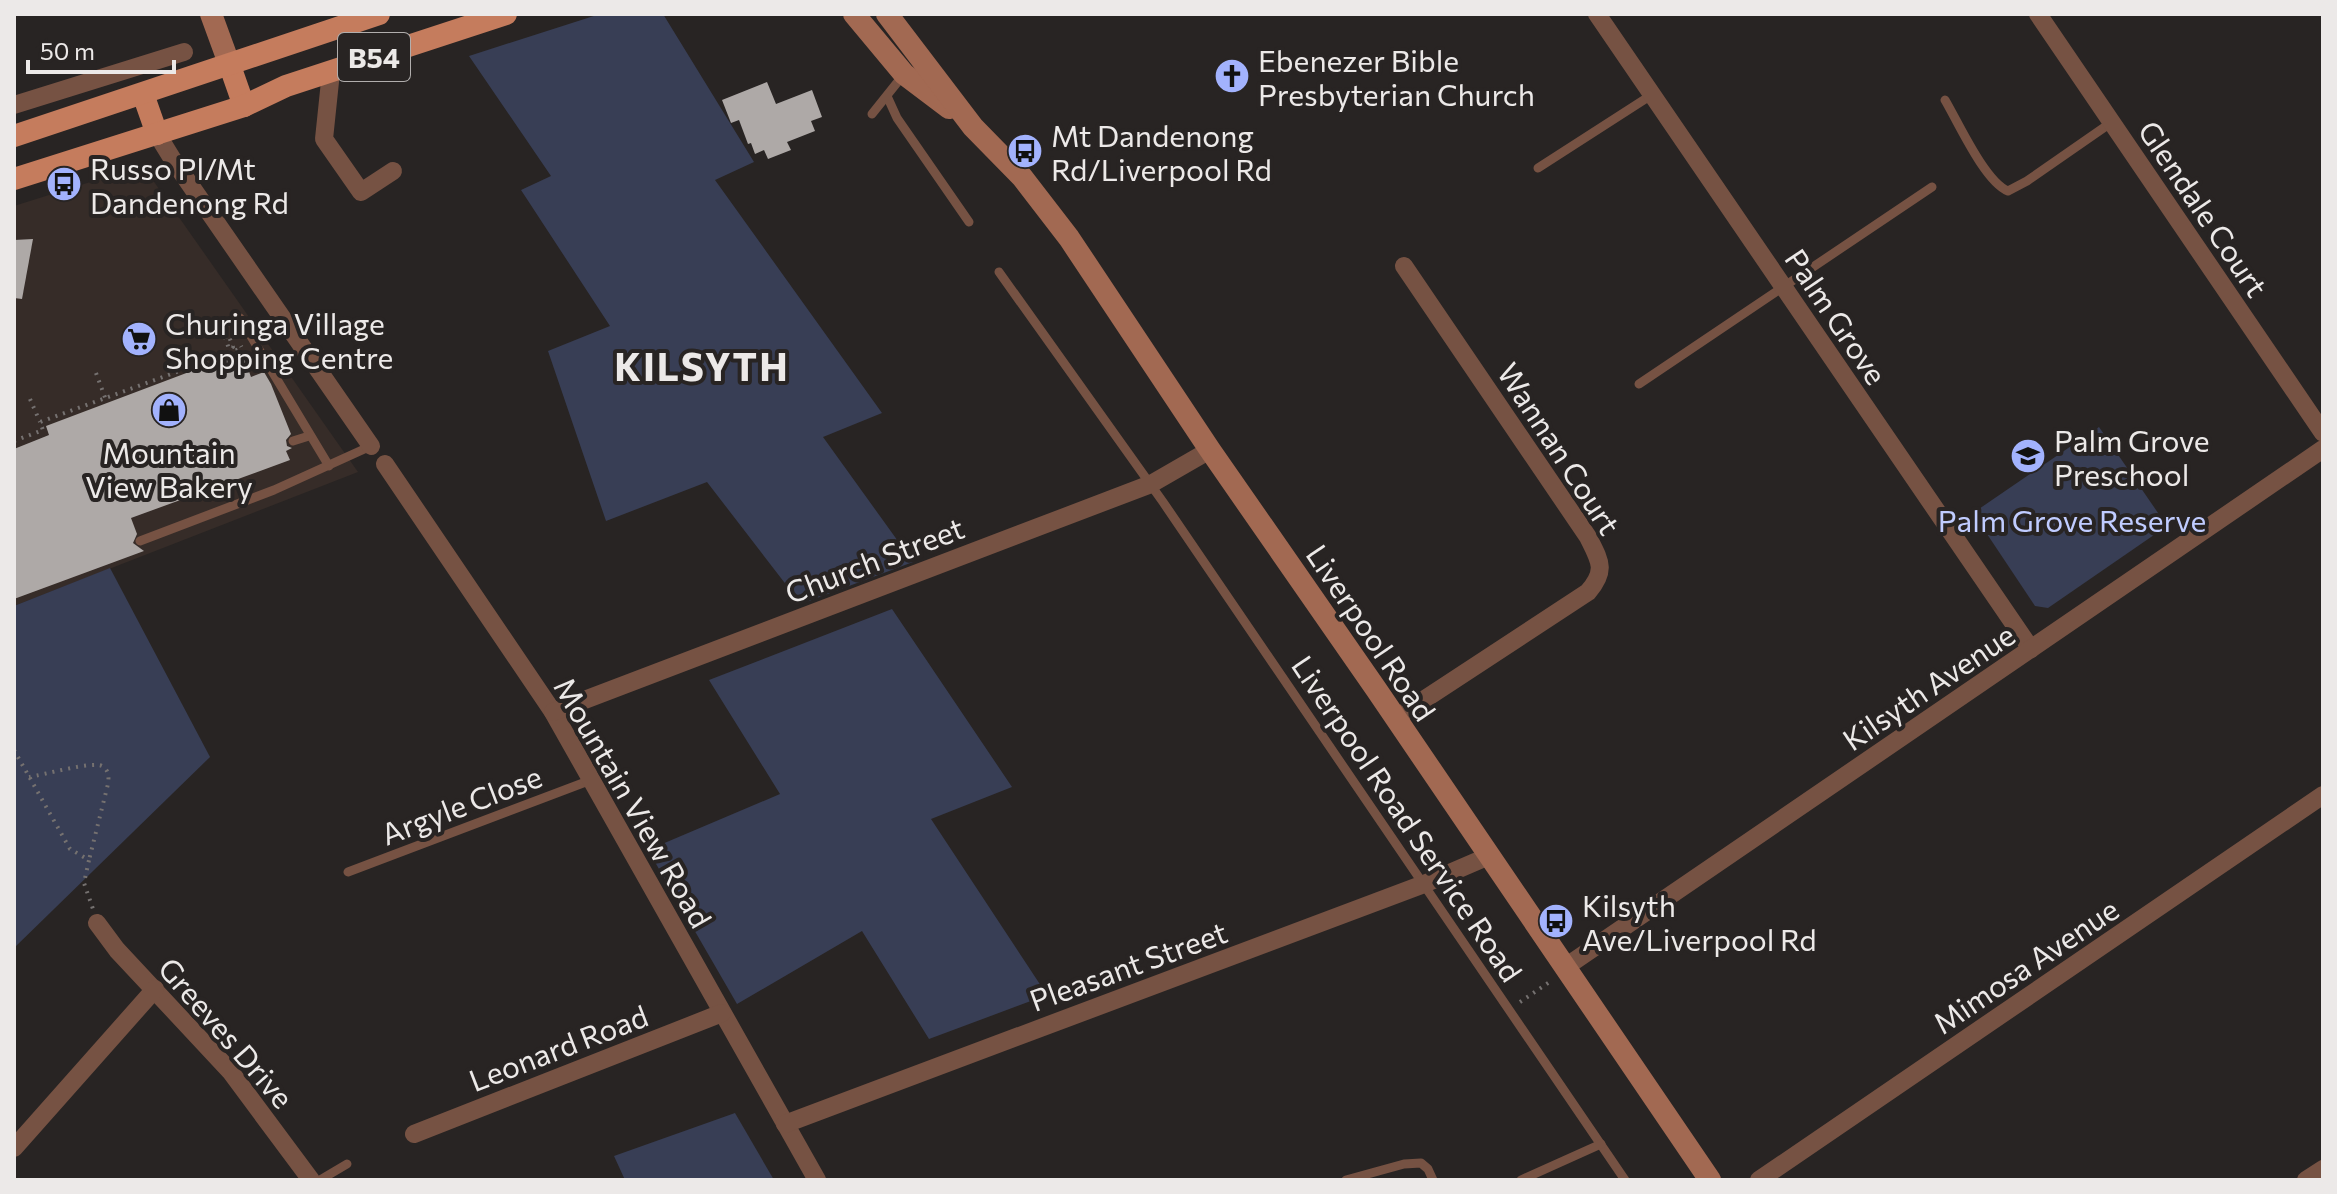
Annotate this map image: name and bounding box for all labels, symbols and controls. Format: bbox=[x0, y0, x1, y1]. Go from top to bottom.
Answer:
scale bar bbox=[28, 24, 174, 74]
road number: B54 bbox=[338, 33, 410, 81]
text: 50 m bbox=[40, 36, 95, 65]
place label: Ebenezer Bible Presbyterian Church bbox=[1258, 41, 1535, 112]
church icon: Ebenezer Bible Presbyterian Church bbox=[1213, 57, 1251, 95]
street label: Glendale Court bbox=[2132, 113, 2276, 303]
place label: Mt Dandenong Rd/Liverpool Rd bbox=[1051, 116, 1272, 187]
bus stop icon: Mt Dandenong Rd/Liverpool Rd bbox=[1006, 132, 1044, 170]
place label: Russo Pl/Mt Dandenong Rd bbox=[90, 149, 289, 220]
bus stop icon: Russo Pl/Mt Dandenong Rd bbox=[45, 165, 83, 203]
street label: Palm Grove bbox=[1778, 241, 1896, 391]
place label: Churinga Village Shopping Centre bbox=[165, 304, 393, 375]
supermarket icon: Churinga Village Shopping Centre bbox=[120, 320, 158, 358]
district label: KILSYTH bbox=[614, 342, 790, 389]
street label: Wannan Court bbox=[1491, 355, 1629, 541]
shop icon: Mountain View Bakery bbox=[150, 391, 188, 429]
place label: Palm Grove Preschool bbox=[2054, 421, 2210, 492]
place label: Mountain View Bakery bbox=[85, 433, 253, 504]
school or university icon: Palm Grove Preschool bbox=[2009, 437, 2047, 475]
park label: Palm Grove Reserve bbox=[1938, 501, 2206, 538]
street label: Church Street bbox=[779, 508, 969, 610]
street label: Liverpool Road bbox=[1299, 537, 1445, 727]
street label: Kilsyth Avenue bbox=[1835, 615, 2021, 757]
street label: Liverpool Road Service Road bbox=[1285, 648, 1531, 988]
street label: Mountain View Road bbox=[547, 670, 721, 934]
street label: Argyle Close bbox=[376, 756, 546, 852]
place label: Kilsyth Ave/Liverpool Rd bbox=[1582, 886, 1817, 957]
street label: Mimosa Avenue bbox=[1925, 889, 2125, 1041]
bus stop icon: Kilsyth Ave/Liverpool Rd bbox=[1537, 902, 1575, 940]
street label: Pleasant Street bbox=[1024, 912, 1232, 1018]
street label: Greeves Drive bbox=[152, 949, 302, 1115]
street label: Leonard Road bbox=[463, 996, 653, 1098]

